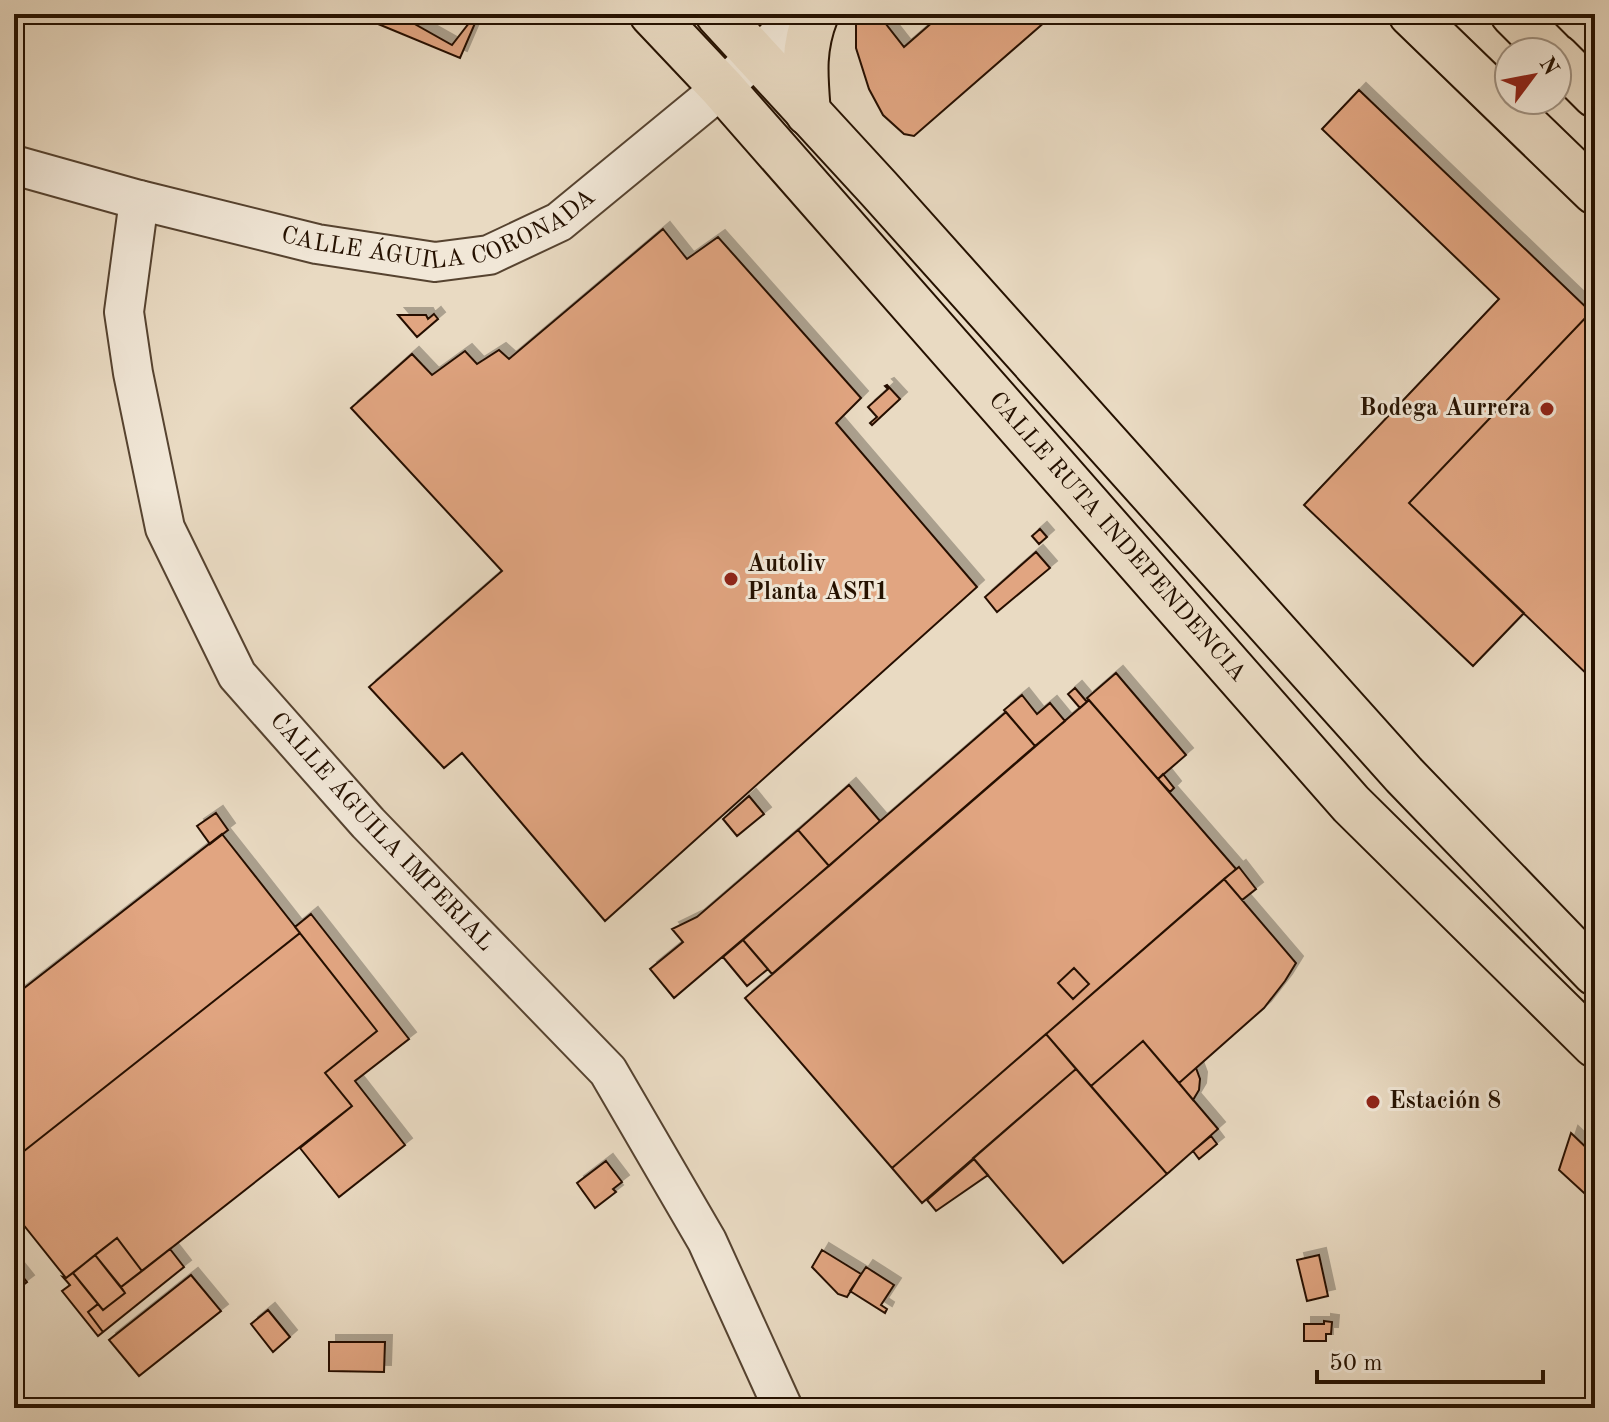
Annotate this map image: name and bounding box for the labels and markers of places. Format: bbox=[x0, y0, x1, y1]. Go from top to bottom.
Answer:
place label: Bodega Aurrera bbox=[1359, 397, 1531, 421]
marker: Bodega Aurrera bbox=[1538, 400, 1556, 418]
place label: Autoliv Planta AST1 bbox=[747, 553, 889, 605]
marker: Autoliv Planta AST1 bbox=[722, 570, 740, 588]
place label: Estación 8 bbox=[1389, 1090, 1501, 1114]
marker: Estación 8 bbox=[1364, 1093, 1382, 1111]

